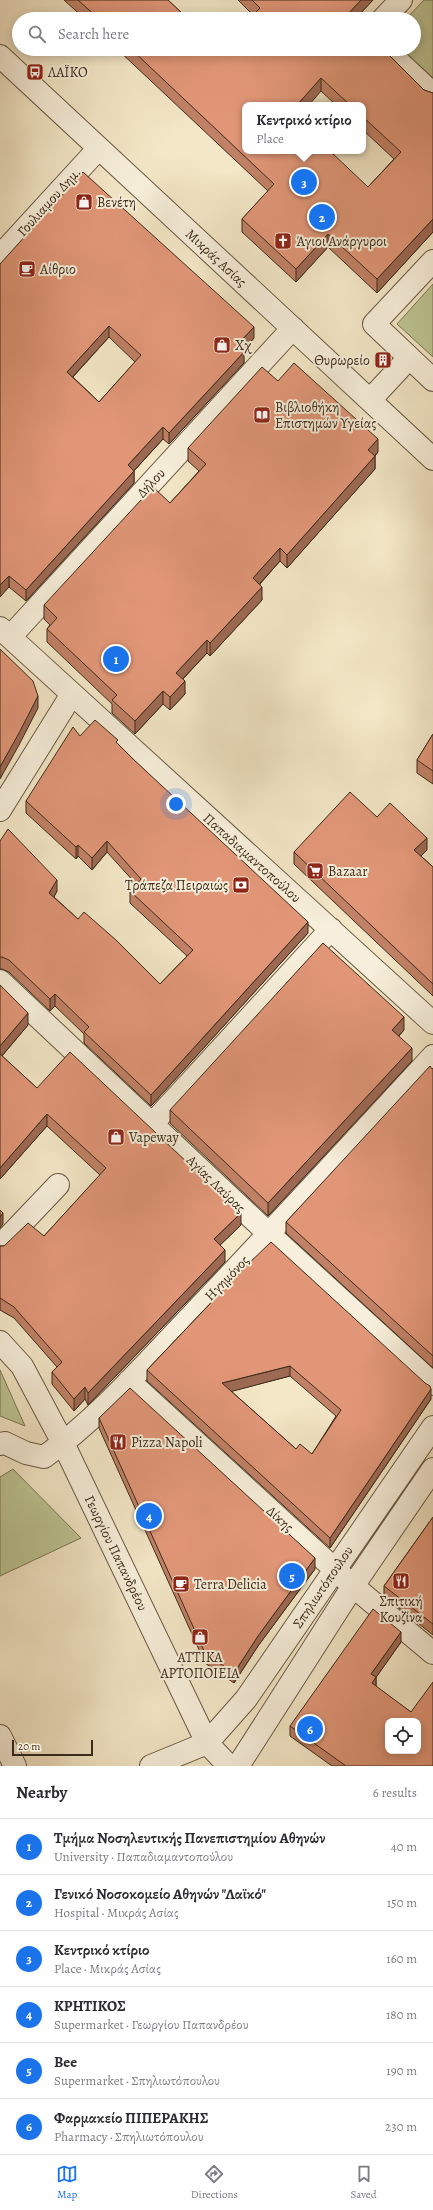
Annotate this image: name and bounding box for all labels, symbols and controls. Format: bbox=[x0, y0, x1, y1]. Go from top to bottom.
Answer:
search box bbox=[12, 12, 421, 56]
icon: search bbox=[26, 23, 48, 45]
text: Search here bbox=[58, 24, 129, 44]
bus stop icon: ΛΑΪΚΟ bbox=[25, 62, 45, 82]
place label: ΛΑΪΚΟ bbox=[47, 63, 88, 82]
popup bbox=[242, 102, 366, 154]
text: Κεντρικό κτίριο bbox=[256, 110, 352, 130]
text: Place bbox=[256, 130, 284, 147]
street label: Γουλιαμου Δημ. bbox=[13, 163, 85, 241]
pin: 3 bbox=[291, 167, 317, 197]
shop icon: Βενέτη bbox=[74, 192, 94, 212]
place label: Βενέτη bbox=[97, 193, 136, 212]
pin: 2 bbox=[309, 202, 335, 232]
street label: Μικράς Ασίας bbox=[181, 225, 251, 291]
church icon: Άγιοι Ανάργυροι bbox=[273, 231, 293, 251]
place label: Άγιοι Ανάργυροι bbox=[296, 232, 387, 251]
cafe icon: Αίθριο bbox=[17, 259, 37, 279]
place label: Αίθριο bbox=[39, 260, 76, 279]
shop icon: Χχ bbox=[212, 335, 232, 355]
place label: Χχ bbox=[235, 336, 252, 355]
building icon: Θυρωρείο bbox=[373, 350, 393, 370]
place label: Θυρωρείο bbox=[314, 351, 370, 370]
place label: Βιβλιοθήκη Επιστημών Υγείας bbox=[275, 398, 376, 433]
library icon: Βιβλιοθήκη Επιστημών Υγείας bbox=[252, 405, 272, 425]
street label: Δήλου bbox=[132, 464, 170, 502]
pin: 1 bbox=[103, 644, 129, 674]
your location bbox=[166, 794, 186, 814]
street label: Παπαδιαμαντοπούλου bbox=[199, 809, 305, 907]
supermarket icon: Bazaar bbox=[305, 861, 325, 881]
place label: Bazaar bbox=[328, 862, 368, 881]
bank icon: Τράπεζα Πειραιώς bbox=[231, 875, 251, 895]
place label: Τράπεζα Πειραιώς bbox=[125, 876, 228, 895]
shop icon: Vapeway bbox=[106, 1127, 126, 1147]
place label: Vapeway bbox=[128, 1128, 180, 1147]
street label: Αγίας Λαύρας bbox=[182, 1150, 250, 1217]
street label: Ηγημόνος bbox=[201, 1251, 253, 1305]
restaurant icon: Pizza Napoli bbox=[108, 1432, 128, 1452]
place label: Pizza Napoli bbox=[131, 1433, 203, 1452]
street label: Γεωργίου Παπανδρέου bbox=[80, 1492, 152, 1614]
pin: 4 bbox=[136, 1501, 162, 1531]
street label: Δίκης bbox=[262, 1502, 298, 1536]
street label: Σπηλιωτόπουλου bbox=[288, 1542, 358, 1632]
pin: 5 bbox=[279, 1561, 305, 1591]
restaurant icon: Σπιτική Κουζίνα bbox=[391, 1571, 411, 1591]
cafe icon: Terra Delicia bbox=[171, 1574, 191, 1594]
place label: Terra Delicia bbox=[194, 1575, 267, 1594]
place label: Σπιτική Κουζίνα bbox=[379, 1592, 423, 1627]
shop icon: ΑΤΤΙΚΑ ΑΡΤΟΠΟΙΕΙΑ bbox=[190, 1627, 210, 1647]
place label: ΑΤΤΙΚΑ ΑΡΤΟΠΟΙΕΙΑ bbox=[159, 1648, 240, 1683]
pin: 6 bbox=[297, 1714, 323, 1744]
map controls bbox=[385, 1718, 421, 1754]
button: locate bbox=[385, 1718, 421, 1754]
scale bar bbox=[12, 1738, 93, 1757]
text: 20 m bbox=[18, 1739, 40, 1754]
text: Nearby bbox=[16, 1781, 67, 1804]
text: 6 results bbox=[373, 1784, 417, 1801]
text: Τμήμα Νοσηλευτικής Πανεπιστημίου Αθηνών bbox=[54, 1828, 325, 1848]
text: 1 bbox=[27, 1838, 31, 1855]
text: 40 m bbox=[391, 1838, 417, 1855]
text: University · Παπαδιαμαντοπούλου bbox=[54, 1848, 233, 1865]
text: Γενικό Νοσοκομείο Αθηνών "Λαϊκό" bbox=[54, 1884, 266, 1904]
text: 2 bbox=[26, 1894, 32, 1911]
text: 150 m bbox=[387, 1894, 417, 1911]
text: Hospital · Μικράς Ασίας bbox=[54, 1904, 179, 1921]
text: Κεντρικό κτίριο bbox=[54, 1940, 149, 1960]
text: 3 bbox=[26, 1950, 32, 1967]
text: 160 m bbox=[386, 1950, 417, 1967]
text: Place · Μικράς Ασίας bbox=[54, 1960, 161, 1977]
text: ΚΡΗΤΙΚΟΣ bbox=[54, 1996, 126, 2016]
text: 4 bbox=[26, 2006, 32, 2023]
text: 180 m bbox=[386, 2006, 417, 2023]
text: Supermarket · Γεωργίου Παπανδρέου bbox=[54, 2016, 249, 2033]
text: Bee bbox=[54, 2052, 77, 2072]
text: 5 bbox=[26, 2062, 32, 2079]
text: 190 m bbox=[386, 2062, 417, 2079]
text: Supermarket · Σπηλιωτόπουλου bbox=[54, 2072, 220, 2089]
text: Φαρμακείο ΠΙΠΕΡΑΚΗΣ bbox=[54, 2108, 209, 2128]
text: 6 bbox=[26, 2118, 32, 2135]
text: 230 m bbox=[385, 2118, 417, 2135]
text: Pharmacy · Σπηλιωτόπουλου bbox=[54, 2128, 204, 2145]
tab: Map bbox=[56, 2163, 78, 2202]
tab: Directions bbox=[191, 2163, 238, 2202]
tab: Saved bbox=[351, 2163, 377, 2202]

